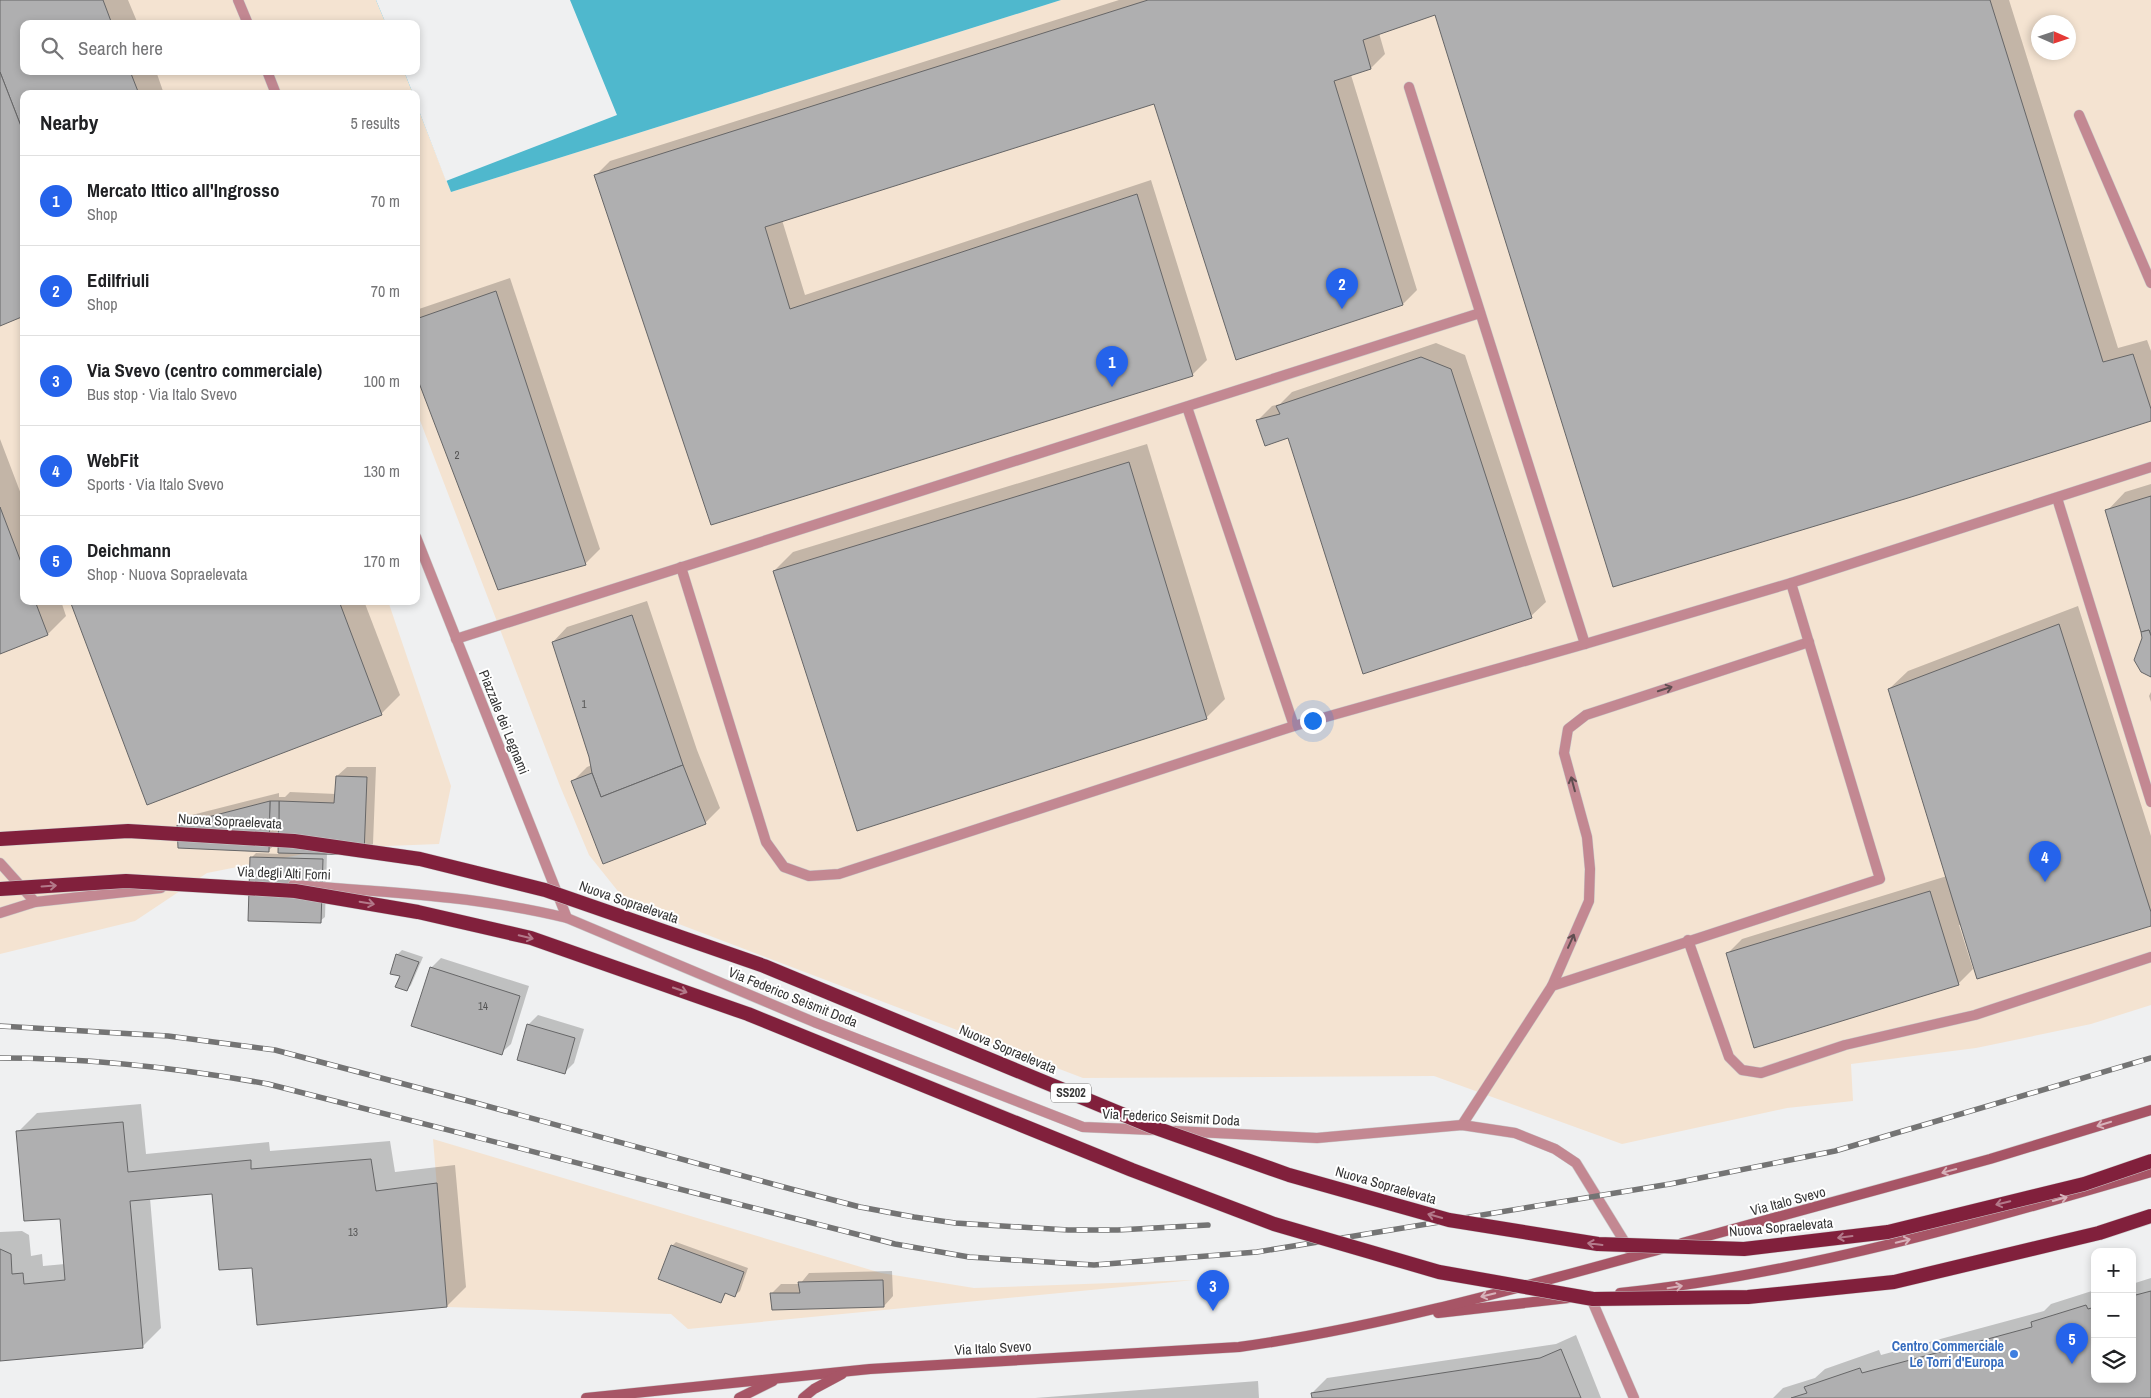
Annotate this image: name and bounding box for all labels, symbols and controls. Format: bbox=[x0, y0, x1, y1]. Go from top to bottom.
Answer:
north arrow bbox=[2031, 15, 2076, 60]
search box bbox=[20, 20, 420, 75]
icon: search bbox=[38, 34, 66, 62]
text: Search here bbox=[78, 35, 163, 61]
text: Nearby bbox=[40, 108, 98, 137]
text: 5 results bbox=[350, 112, 400, 134]
text: Mercato Ittico all'Ingrosso bbox=[87, 177, 279, 203]
text: 1 bbox=[52, 190, 60, 212]
text: 70 m bbox=[371, 190, 400, 212]
text: Shop bbox=[87, 203, 118, 225]
text: Edilfriuli bbox=[87, 267, 149, 293]
pin: 2 bbox=[1326, 268, 1358, 309]
text: 2 bbox=[52, 280, 60, 302]
text: 70 m bbox=[371, 280, 400, 302]
text: Shop bbox=[87, 293, 118, 315]
pin: 1 bbox=[1096, 346, 1128, 387]
text: Via Svevo (centro commerciale) bbox=[87, 357, 322, 383]
text: 3 bbox=[52, 370, 60, 392]
text: 100 m bbox=[364, 370, 400, 392]
text: Bus stop · Via Italo Svevo bbox=[87, 383, 237, 405]
text: WebFit bbox=[87, 447, 139, 473]
house number: 2 bbox=[454, 448, 460, 462]
text: 4 bbox=[52, 460, 60, 482]
text: 130 m bbox=[364, 460, 400, 482]
text: Sports · Via Italo Svevo bbox=[87, 473, 224, 495]
text: Deichmann bbox=[87, 537, 171, 563]
text: 5 bbox=[52, 550, 60, 572]
text: 170 m bbox=[364, 550, 400, 572]
text: Shop · Nuova Sopraelevata bbox=[87, 563, 247, 585]
street label: Piazzale dei Legnami bbox=[475, 667, 533, 777]
one-way arrow bbox=[1657, 684, 1672, 693]
house number: 1 bbox=[581, 697, 587, 711]
your location bbox=[1300, 708, 1326, 734]
one-way arrow bbox=[1567, 777, 1577, 793]
street label: Nuova Sopraelevata bbox=[178, 809, 283, 833]
pin: 4 bbox=[2029, 841, 2061, 882]
street label: Via degli Alti Forni bbox=[237, 862, 331, 884]
street label: Nuova Sopraelevata bbox=[577, 877, 682, 928]
one-way arrow bbox=[40, 881, 56, 890]
one-way arrow bbox=[359, 899, 375, 909]
one-way arrow bbox=[517, 933, 533, 942]
one-way arrow bbox=[1567, 934, 1577, 949]
street label: Via Federico Seismit Doda bbox=[726, 963, 861, 1031]
one-way arrow bbox=[671, 986, 687, 995]
house number: 14 bbox=[478, 999, 488, 1013]
street label: Nuova Sopraelevata bbox=[957, 1020, 1060, 1078]
road number: SS202 bbox=[1051, 1084, 1091, 1102]
street label: Via Federico Seismit Doda bbox=[1102, 1104, 1241, 1130]
one-way arrow bbox=[2097, 1120, 2113, 1129]
street label: Nuova Sopraelevata bbox=[1334, 1162, 1439, 1208]
one-way arrow bbox=[1941, 1166, 1957, 1176]
street label: Via Italo Svevo bbox=[1748, 1182, 1828, 1220]
one-way arrow bbox=[2051, 1193, 2067, 1203]
one-way arrow bbox=[1996, 1199, 2012, 1209]
one-way arrow bbox=[1428, 1211, 1444, 1220]
street label: Nuova Sopraelevata bbox=[1728, 1213, 1834, 1240]
house number: 13 bbox=[348, 1225, 358, 1239]
one-way arrow bbox=[1837, 1232, 1853, 1242]
one-way arrow bbox=[1894, 1236, 1910, 1245]
one-way arrow bbox=[1588, 1239, 1604, 1249]
map controls bbox=[2091, 1248, 2136, 1383]
button: + bbox=[2091, 1248, 2136, 1293]
pin: 3 bbox=[1197, 1270, 1229, 1311]
one-way arrow bbox=[1666, 1282, 1682, 1292]
one-way arrow bbox=[1480, 1291, 1496, 1300]
button: − bbox=[2091, 1293, 2136, 1338]
pin: 5 bbox=[2056, 1323, 2088, 1364]
street label: Via Italo Svevo bbox=[954, 1337, 1032, 1359]
place label: Centro Commerciale Le Torri d'Europa bbox=[1892, 1337, 2005, 1371]
button: layers bbox=[2091, 1338, 2136, 1383]
marker: Centro Commerciale Le Torri d'Europa bbox=[2008, 1348, 2020, 1360]

